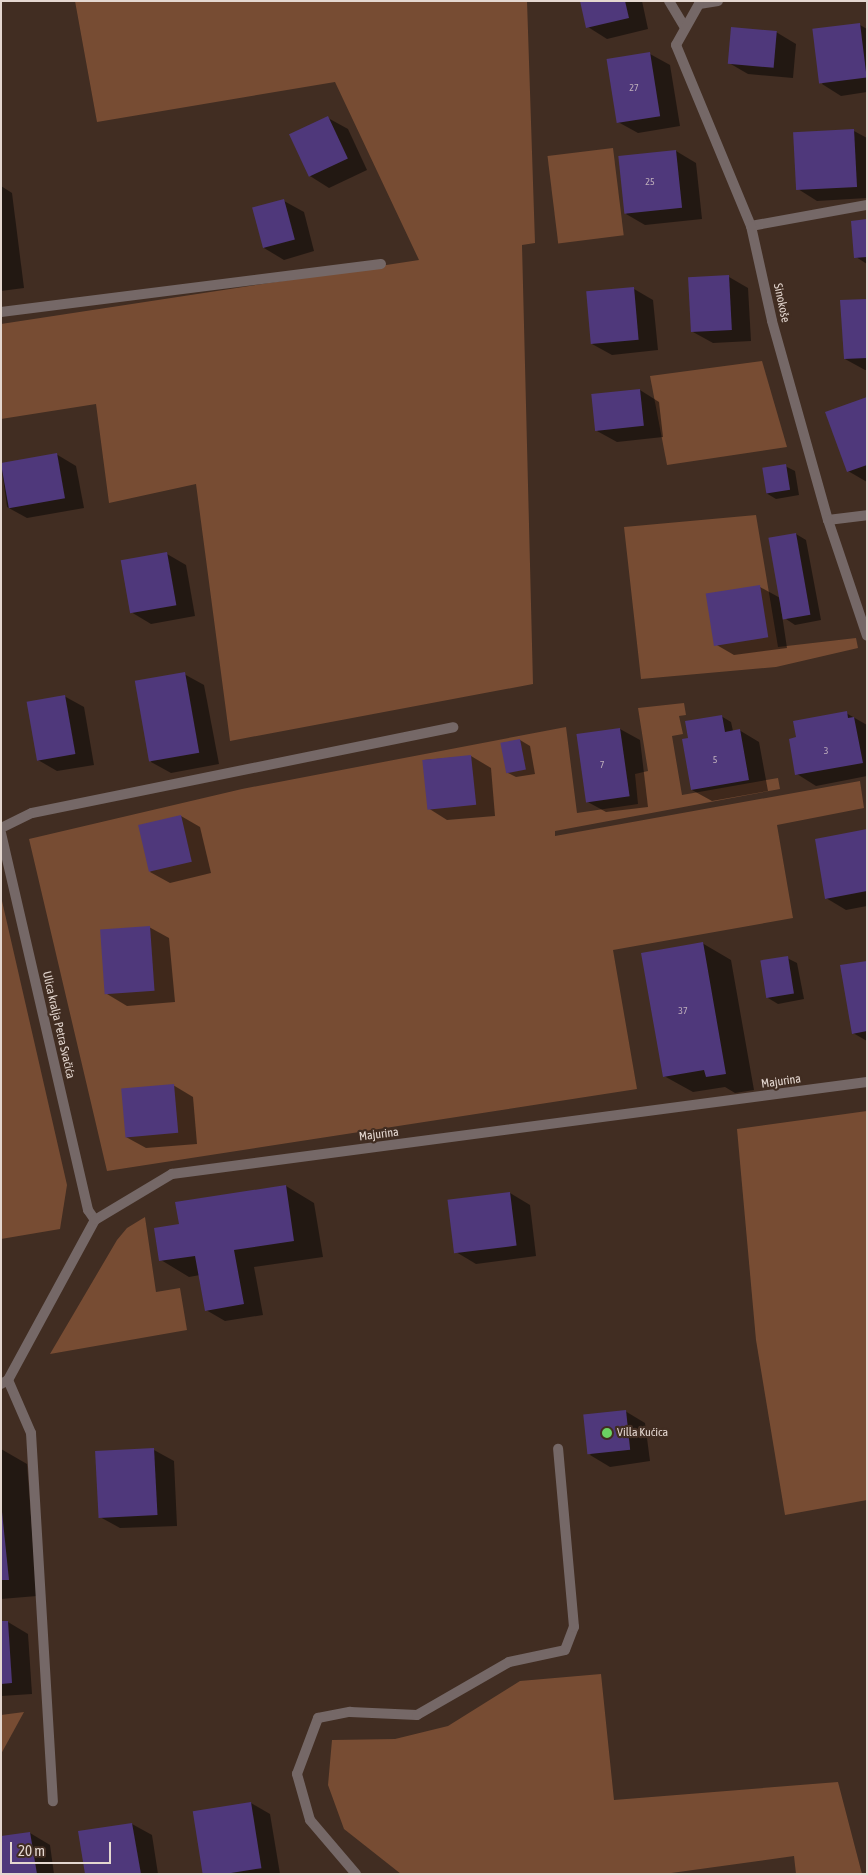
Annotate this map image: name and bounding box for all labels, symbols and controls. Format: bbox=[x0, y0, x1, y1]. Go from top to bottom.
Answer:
house number: 27 bbox=[629, 82, 639, 94]
house number: 25 bbox=[645, 176, 655, 188]
street label: Sinokoše bbox=[770, 282, 792, 324]
house number: 3 bbox=[824, 745, 828, 757]
house number: 5 bbox=[713, 754, 717, 766]
house number: 7 bbox=[600, 759, 604, 771]
street label: Ulica kralja Petra Svačića bbox=[39, 970, 77, 1080]
house number: 37 bbox=[678, 1005, 688, 1017]
street label: Majurina bbox=[760, 1072, 802, 1092]
street label: Majurina bbox=[358, 1125, 400, 1145]
place label: Villa Kućica bbox=[617, 1426, 668, 1440]
marker: Villa Kućica bbox=[601, 1427, 613, 1439]
scale bar bbox=[12, 1832, 114, 1864]
text: 20 m bbox=[18, 1842, 45, 1859]

